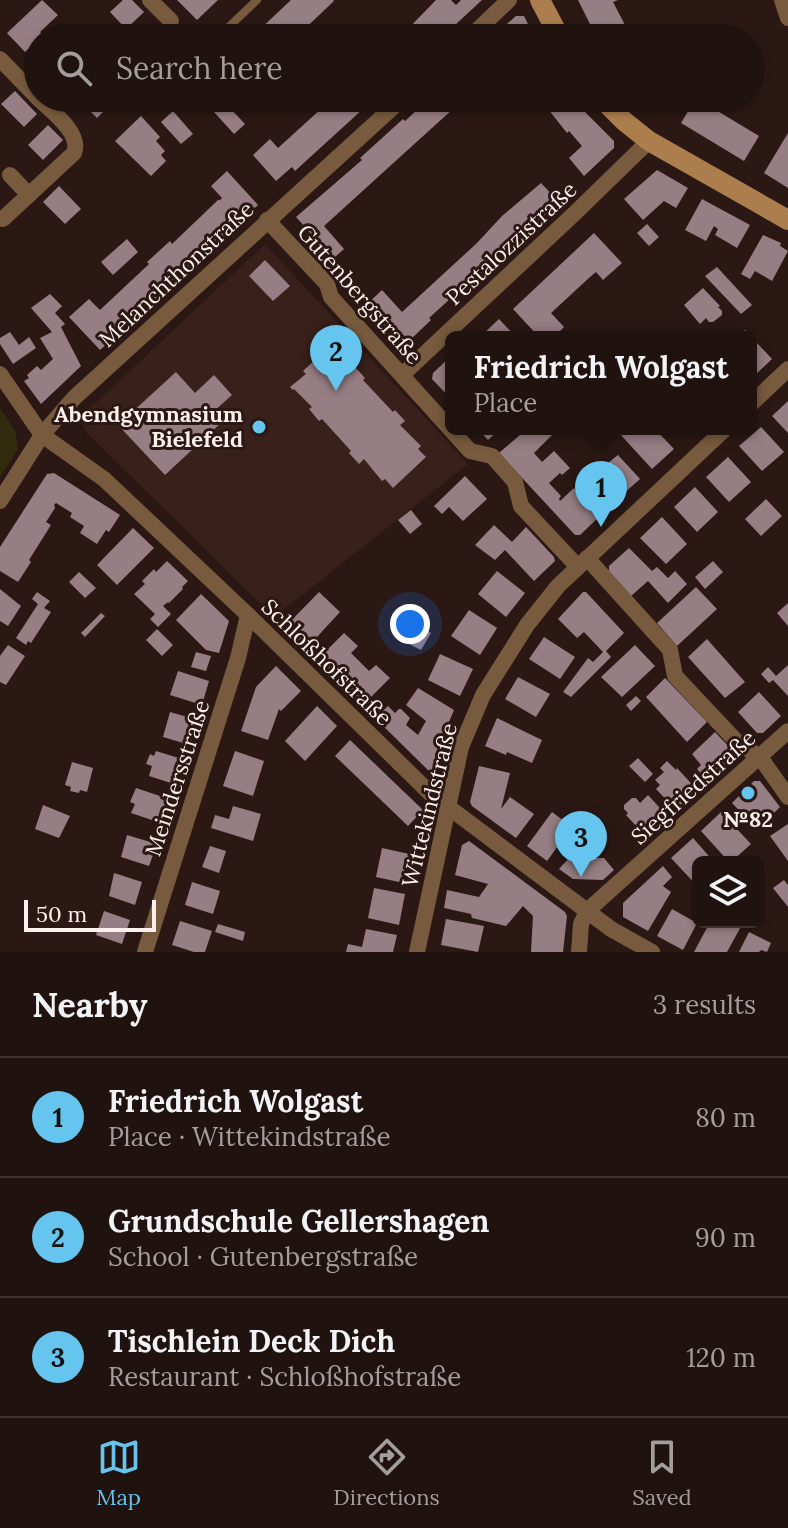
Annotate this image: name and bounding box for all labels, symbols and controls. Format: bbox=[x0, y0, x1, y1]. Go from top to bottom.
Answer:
search box bbox=[24, 24, 764, 112]
icon: search bbox=[52, 46, 96, 90]
text: Search here bbox=[116, 49, 283, 87]
street label: Pestalozzistraße bbox=[440, 175, 582, 311]
street label: Melanchthonstraße bbox=[93, 195, 259, 353]
street label: Gutenbergstraße bbox=[292, 218, 428, 370]
pin: 2 bbox=[310, 325, 362, 391]
popup bbox=[445, 331, 757, 435]
text: Friedrich Wolgast bbox=[473, 348, 729, 386]
text: Place bbox=[473, 386, 537, 419]
place label: Abendgymnasium Bielefeld bbox=[54, 400, 243, 453]
marker: Abendgymnasium Bielefeld bbox=[250, 418, 268, 436]
pin: 1 bbox=[575, 461, 627, 527]
street label: Schloßhofstraße bbox=[256, 593, 398, 731]
your location bbox=[390, 604, 430, 644]
street label: Meindersstraße bbox=[139, 696, 215, 860]
street label: Wittekindstraße bbox=[395, 720, 463, 890]
street label: Siegfriedstraße bbox=[625, 724, 761, 850]
marker: №82 bbox=[739, 784, 757, 802]
place label: №82 bbox=[723, 805, 773, 833]
pin: 3 bbox=[555, 811, 607, 877]
map controls bbox=[692, 856, 764, 928]
button: layers bbox=[692, 856, 764, 928]
scale bar bbox=[24, 896, 156, 932]
text: 50 m bbox=[36, 900, 87, 928]
text: Nearby bbox=[32, 983, 148, 1026]
text: 3 results bbox=[653, 988, 756, 1021]
text: Friedrich Wolgast bbox=[108, 1082, 363, 1120]
text: 1 bbox=[53, 1101, 63, 1134]
text: 80 m bbox=[695, 1101, 756, 1134]
text: Place · Wittekindstraße bbox=[108, 1120, 391, 1153]
text: Grundschule Gellershagen bbox=[108, 1202, 489, 1240]
text: 2 bbox=[51, 1221, 65, 1254]
text: 90 m bbox=[695, 1221, 756, 1254]
text: School · Gutenbergstraße bbox=[108, 1240, 418, 1273]
text: Tischlein Deck Dich bbox=[108, 1322, 395, 1360]
text: 3 bbox=[51, 1341, 65, 1374]
text: 120 m bbox=[686, 1341, 756, 1374]
text: Restaurant · Schloßhofstraße bbox=[108, 1360, 461, 1393]
tab: Map bbox=[96, 1435, 141, 1511]
tab: Directions bbox=[333, 1435, 440, 1511]
tab: Saved bbox=[632, 1435, 692, 1511]

